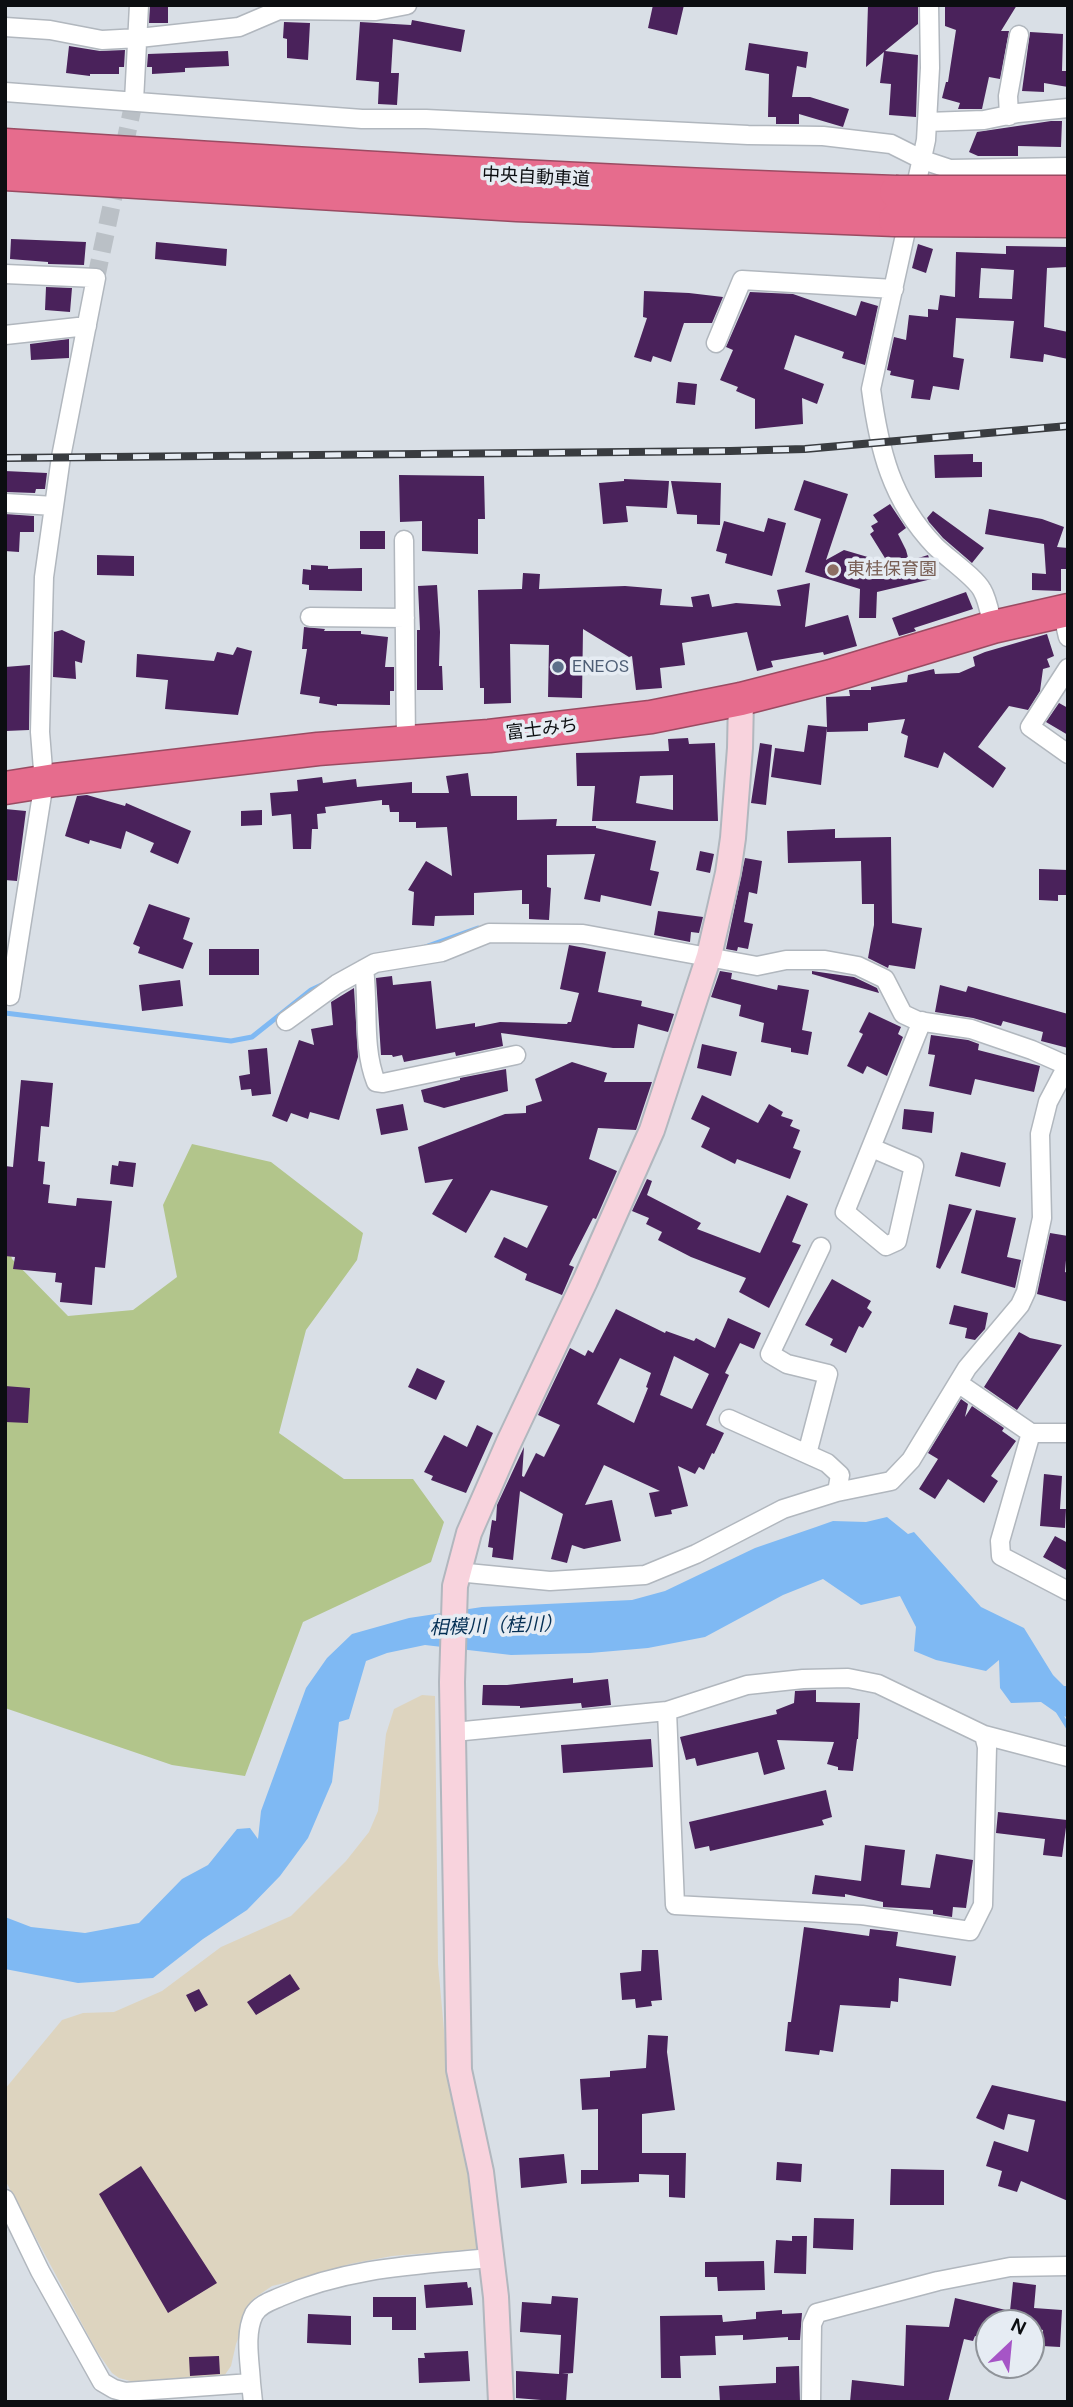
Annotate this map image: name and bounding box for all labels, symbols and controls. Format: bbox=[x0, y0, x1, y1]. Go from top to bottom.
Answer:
street label: 中央自動車道 bbox=[482, 164, 590, 192]
place label: 東桂保育園 bbox=[847, 559, 937, 581]
marker: 東桂保育園 bbox=[825, 562, 841, 578]
place label: ENEOS bbox=[572, 656, 629, 678]
marker: ENEOS bbox=[550, 659, 566, 675]
street label: 富士みち bbox=[505, 715, 579, 745]
water label: 相模川（桂川） bbox=[429, 1613, 563, 1641]
north arrow bbox=[975, 2309, 1045, 2379]
text: N bbox=[1007, 2312, 1030, 2341]

